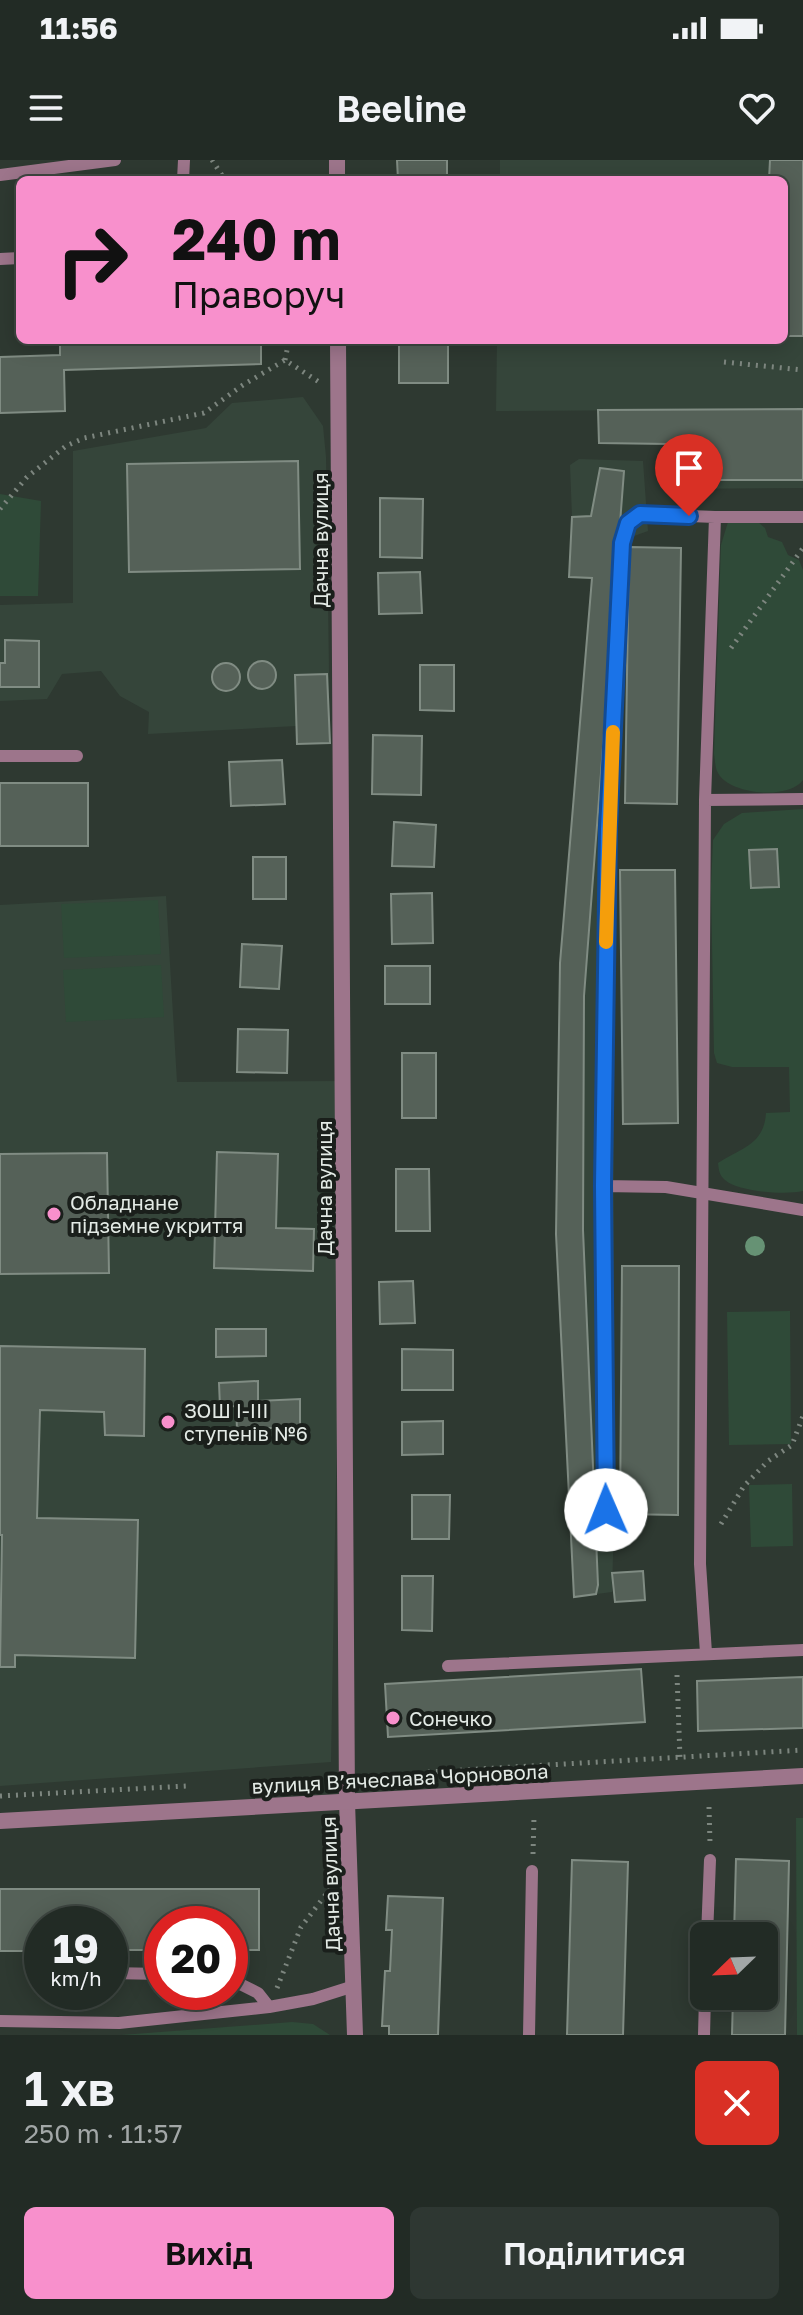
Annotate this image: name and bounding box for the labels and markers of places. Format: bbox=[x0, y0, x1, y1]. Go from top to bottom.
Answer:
pin bbox=[655, 434, 723, 516]
place label: Обладнане підземне укриття bbox=[70, 1190, 243, 1237]
marker: Обладнане підземне укриття bbox=[45, 1205, 63, 1223]
place label: ЗОШ І-ІІІ ступенів №6 bbox=[184, 1398, 308, 1445]
marker: ЗОШ І-ІІІ ступенів №6 bbox=[159, 1413, 177, 1431]
place label: Сонечко bbox=[409, 1706, 493, 1730]
marker: Сонечко bbox=[384, 1709, 402, 1727]

